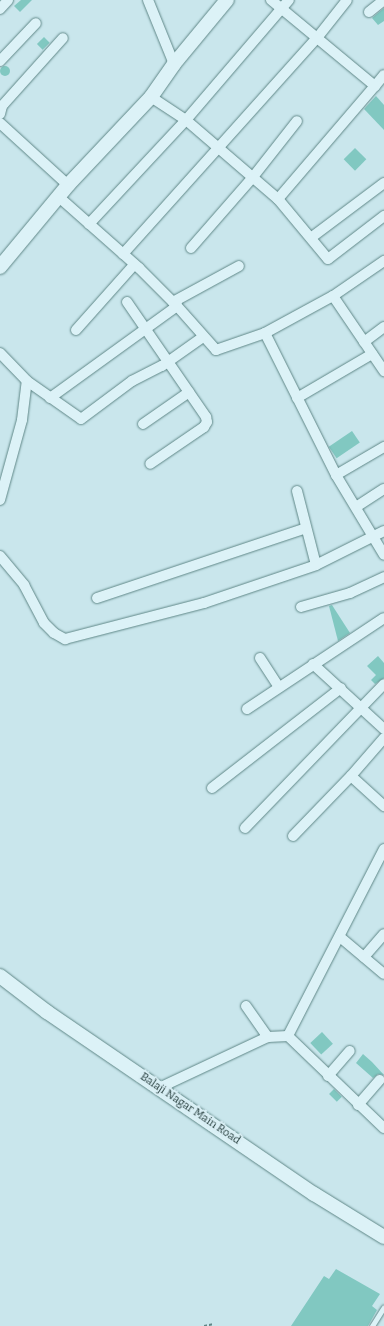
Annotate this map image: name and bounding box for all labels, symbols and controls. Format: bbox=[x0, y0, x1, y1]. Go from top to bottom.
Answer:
street label: Balaji Nagar Main Road bbox=[137, 1071, 243, 1147]

